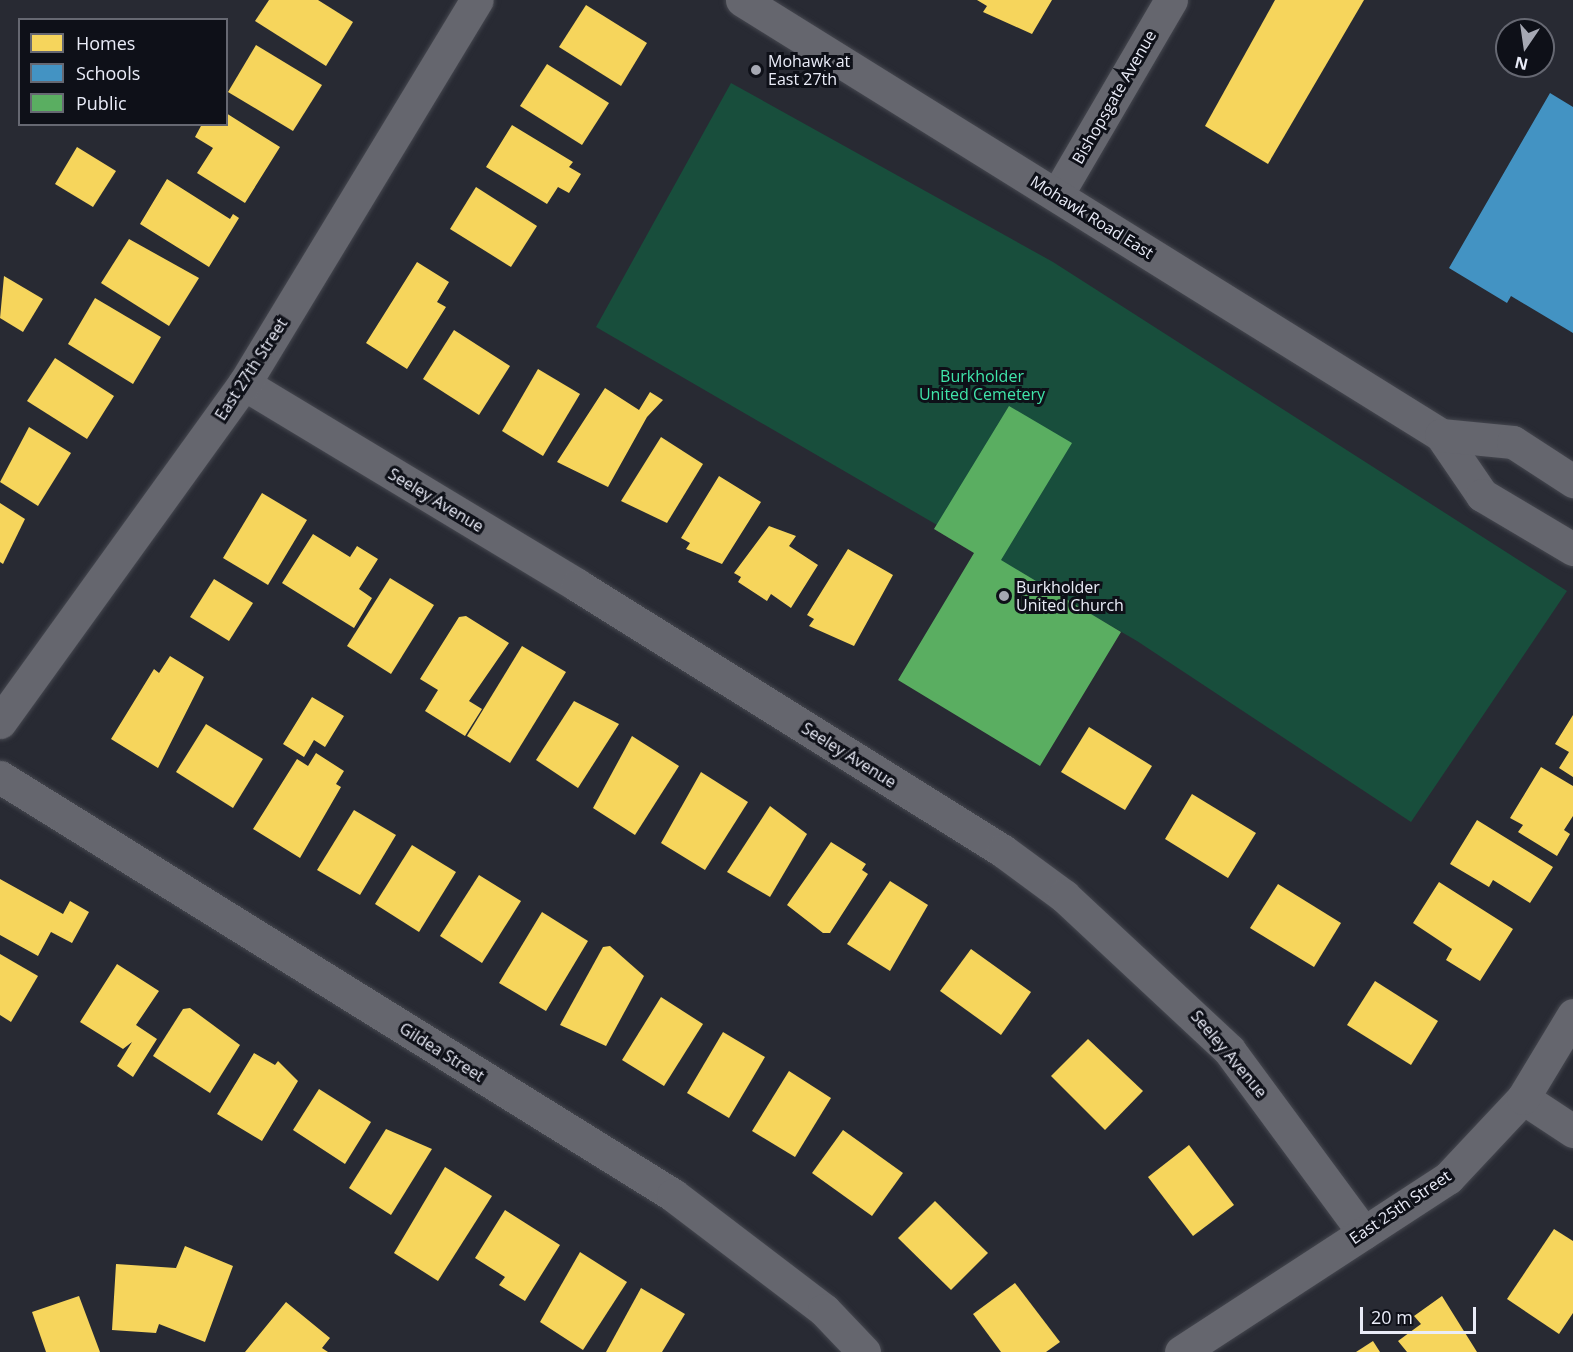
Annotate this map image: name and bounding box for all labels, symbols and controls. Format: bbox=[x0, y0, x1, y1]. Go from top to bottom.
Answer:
legend bbox=[18, 18, 228, 126]
north arrow bbox=[1495, 18, 1555, 78]
street label: Bishopsgate Avenue bbox=[1068, 27, 1160, 167]
text: Homes bbox=[76, 31, 135, 55]
place label: Mohawk at East 27th bbox=[768, 51, 850, 89]
text: N bbox=[1513, 51, 1530, 76]
text: Schools bbox=[76, 61, 140, 85]
marker: Mohawk at East 27th bbox=[749, 63, 763, 77]
text: Public bbox=[76, 91, 127, 115]
street label: Mohawk Road East bbox=[1027, 171, 1157, 263]
street label: East 27th Street bbox=[211, 314, 291, 424]
park label: Burkholder United Cemetery bbox=[919, 366, 1045, 404]
street label: Seeley Avenue bbox=[385, 464, 487, 536]
place label: Burkholder United Church bbox=[1016, 577, 1124, 615]
marker: Burkholder United Church bbox=[997, 589, 1011, 603]
street label: Seeley Avenue bbox=[798, 718, 900, 792]
street label: Seeley Avenue bbox=[1187, 1007, 1271, 1101]
street label: Gildea Street bbox=[396, 1018, 488, 1086]
street label: East 25th Street bbox=[1346, 1166, 1454, 1248]
scale bar bbox=[1363, 1295, 1478, 1333]
text: 20 m bbox=[1371, 1305, 1413, 1329]

